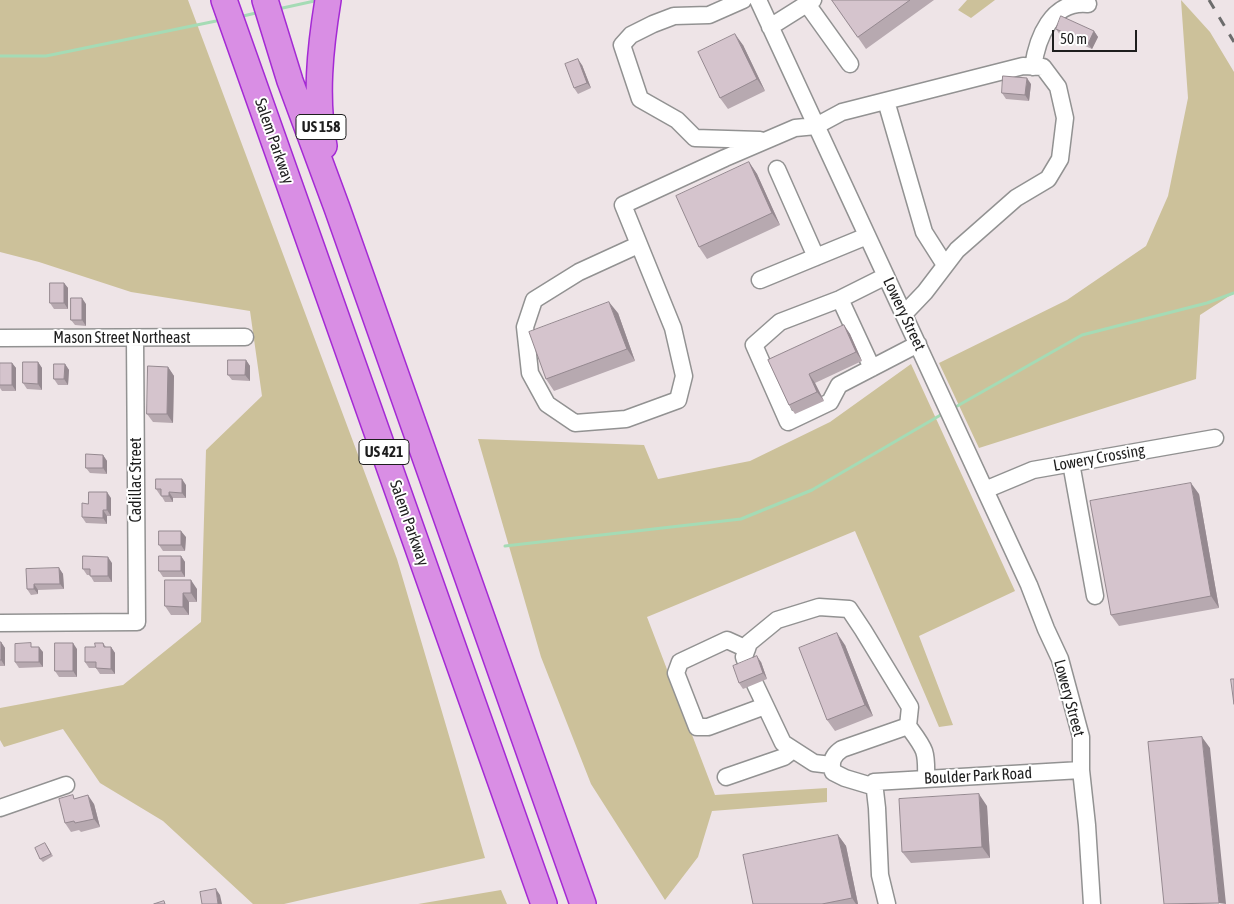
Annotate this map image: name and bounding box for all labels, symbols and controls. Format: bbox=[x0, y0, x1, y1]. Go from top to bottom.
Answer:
scale bar bbox=[1054, 20, 1139, 52]
text: 50 m bbox=[1060, 30, 1087, 47]
street label: Salem Parkway bbox=[250, 96, 298, 186]
road number: US 158 bbox=[296, 114, 346, 140]
street label: Lowery Street bbox=[879, 274, 929, 354]
street label: Mason Street Northeast bbox=[53, 328, 191, 348]
street label: Cadillac Street bbox=[126, 437, 146, 523]
road number: US 421 bbox=[359, 440, 409, 464]
street label: Lowery Crossing bbox=[1052, 440, 1146, 476]
street label: Salem Parkway bbox=[385, 478, 433, 568]
street label: Lowery Street bbox=[1050, 657, 1088, 739]
street label: Boulder Park Road bbox=[924, 764, 1032, 788]

